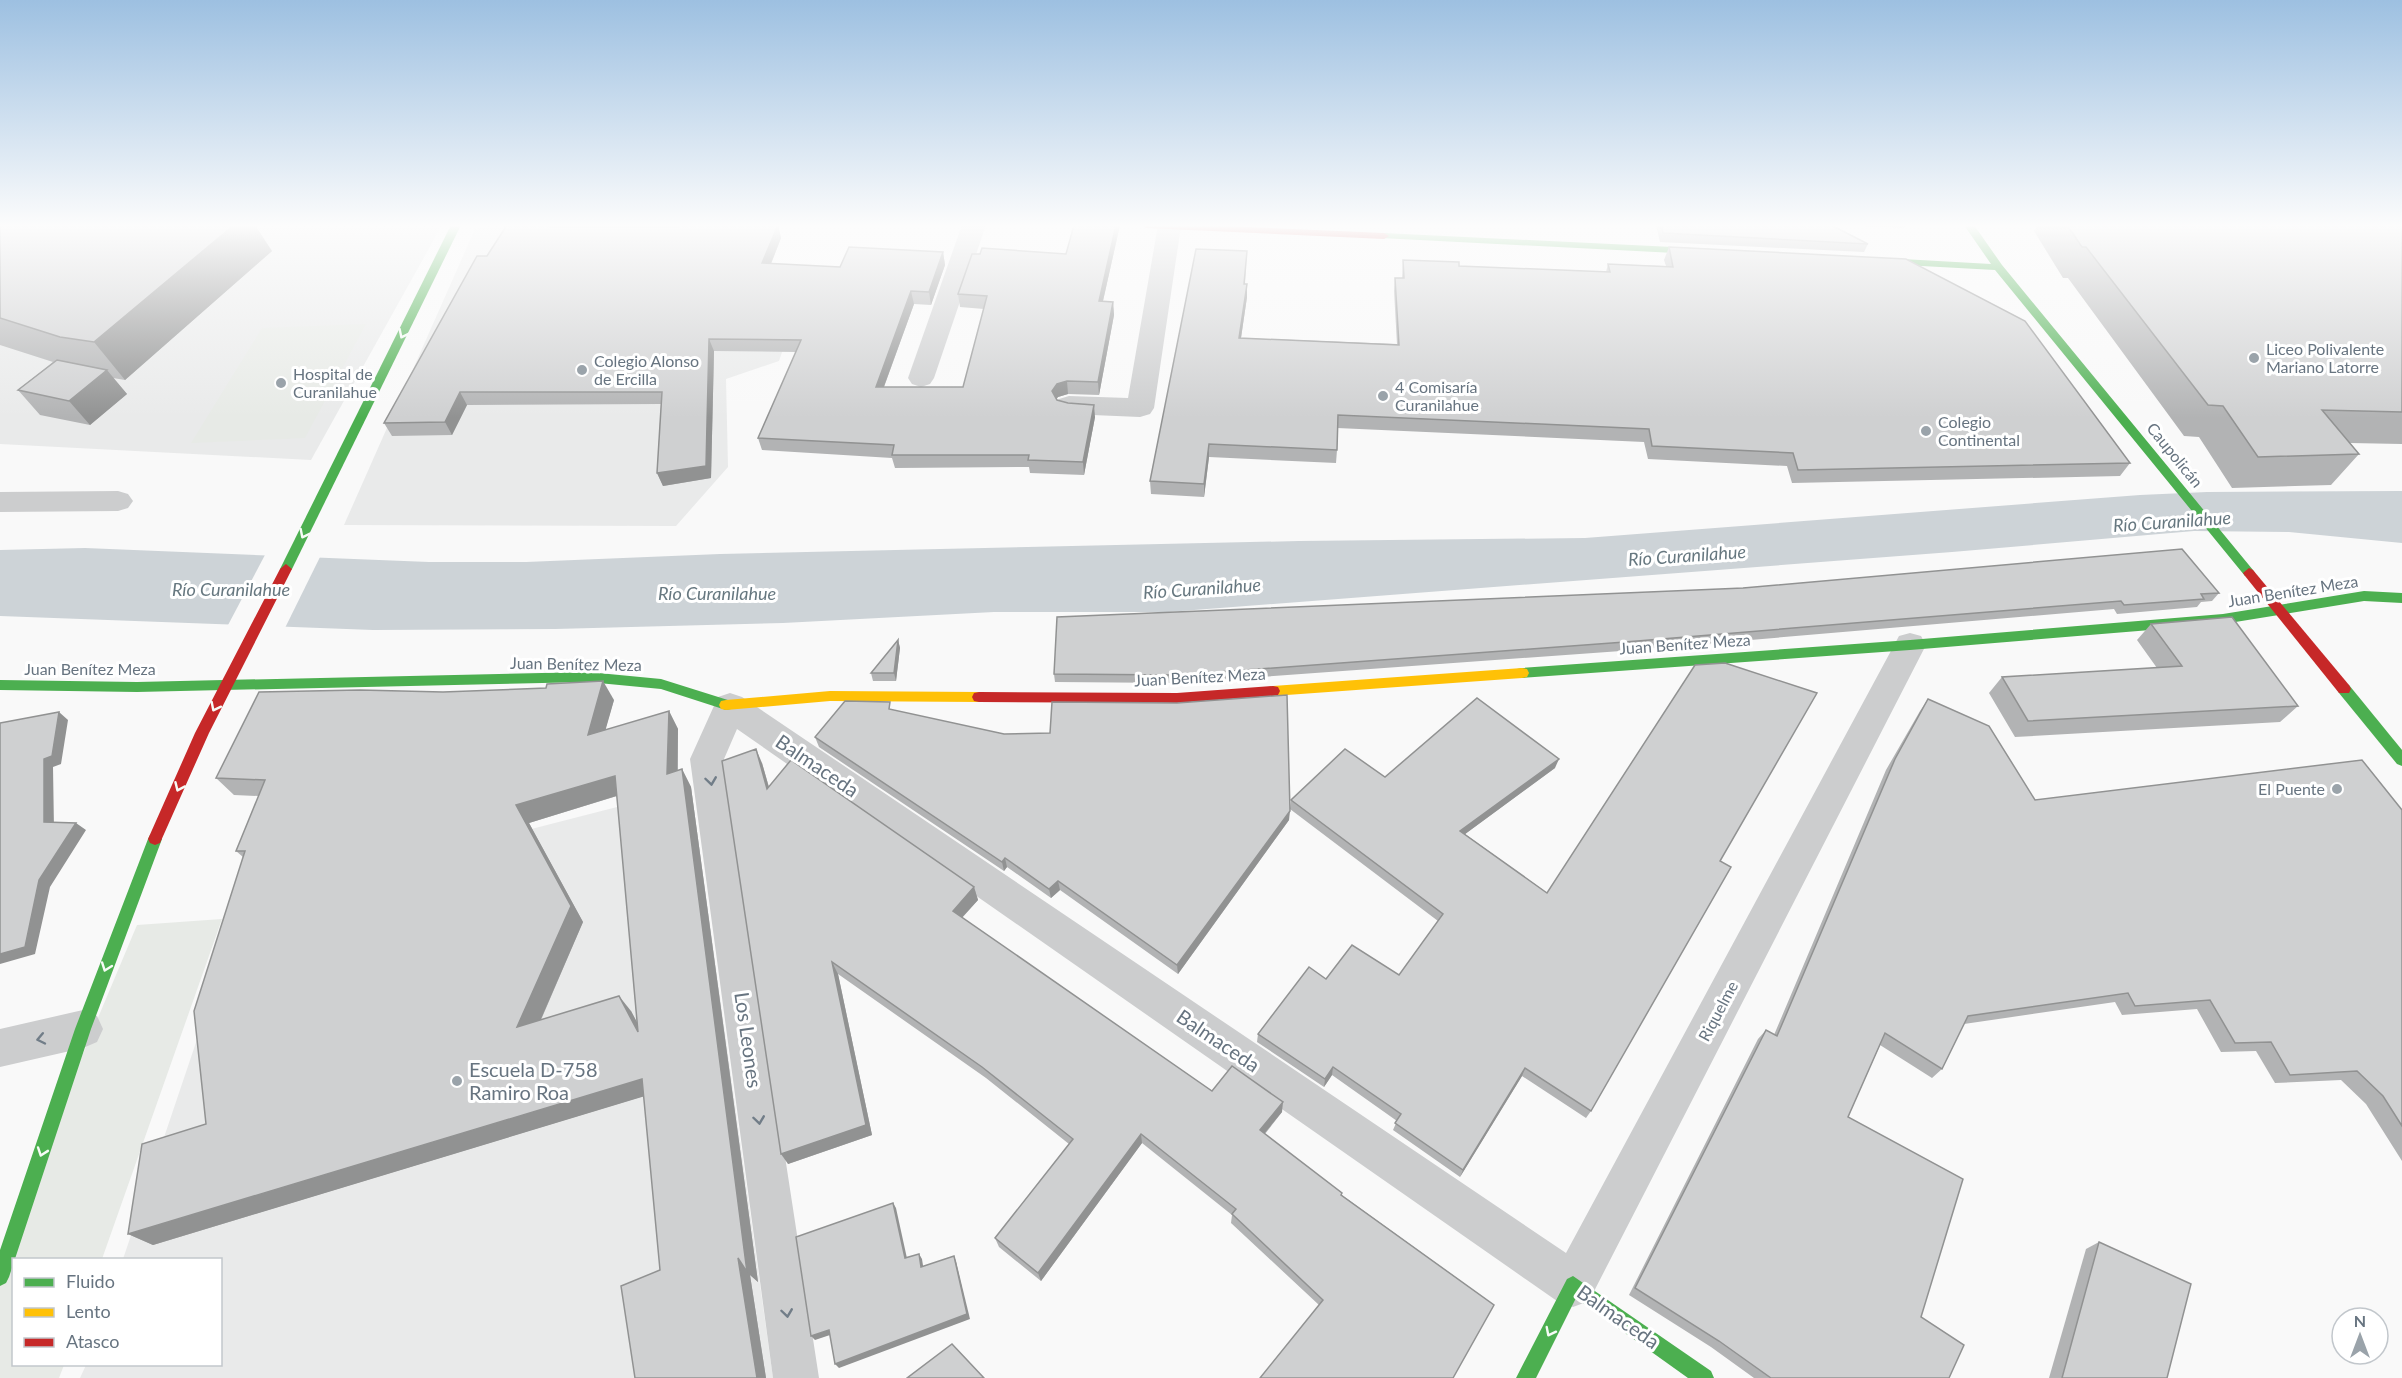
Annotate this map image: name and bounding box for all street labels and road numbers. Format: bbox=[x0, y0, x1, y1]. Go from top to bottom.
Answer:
street label: Caupolicán bbox=[2144, 418, 2207, 491]
street label: Juan Benítez Meza bbox=[2226, 571, 2359, 610]
street label: Juan Benítez Meza bbox=[1619, 629, 1751, 658]
street label: Juan Benítez Meza bbox=[510, 653, 642, 674]
street label: Juan Benítez Meza bbox=[24, 659, 156, 678]
street label: Juan Benítez Meza bbox=[1134, 664, 1266, 689]
street label: Balmaceda bbox=[772, 729, 864, 802]
street label: Riquelme bbox=[1694, 977, 1741, 1044]
street label: Los Leones bbox=[730, 990, 768, 1089]
street label: Balmaceda bbox=[1173, 1004, 1265, 1077]
street label: Balmaceda bbox=[1573, 1279, 1664, 1353]

